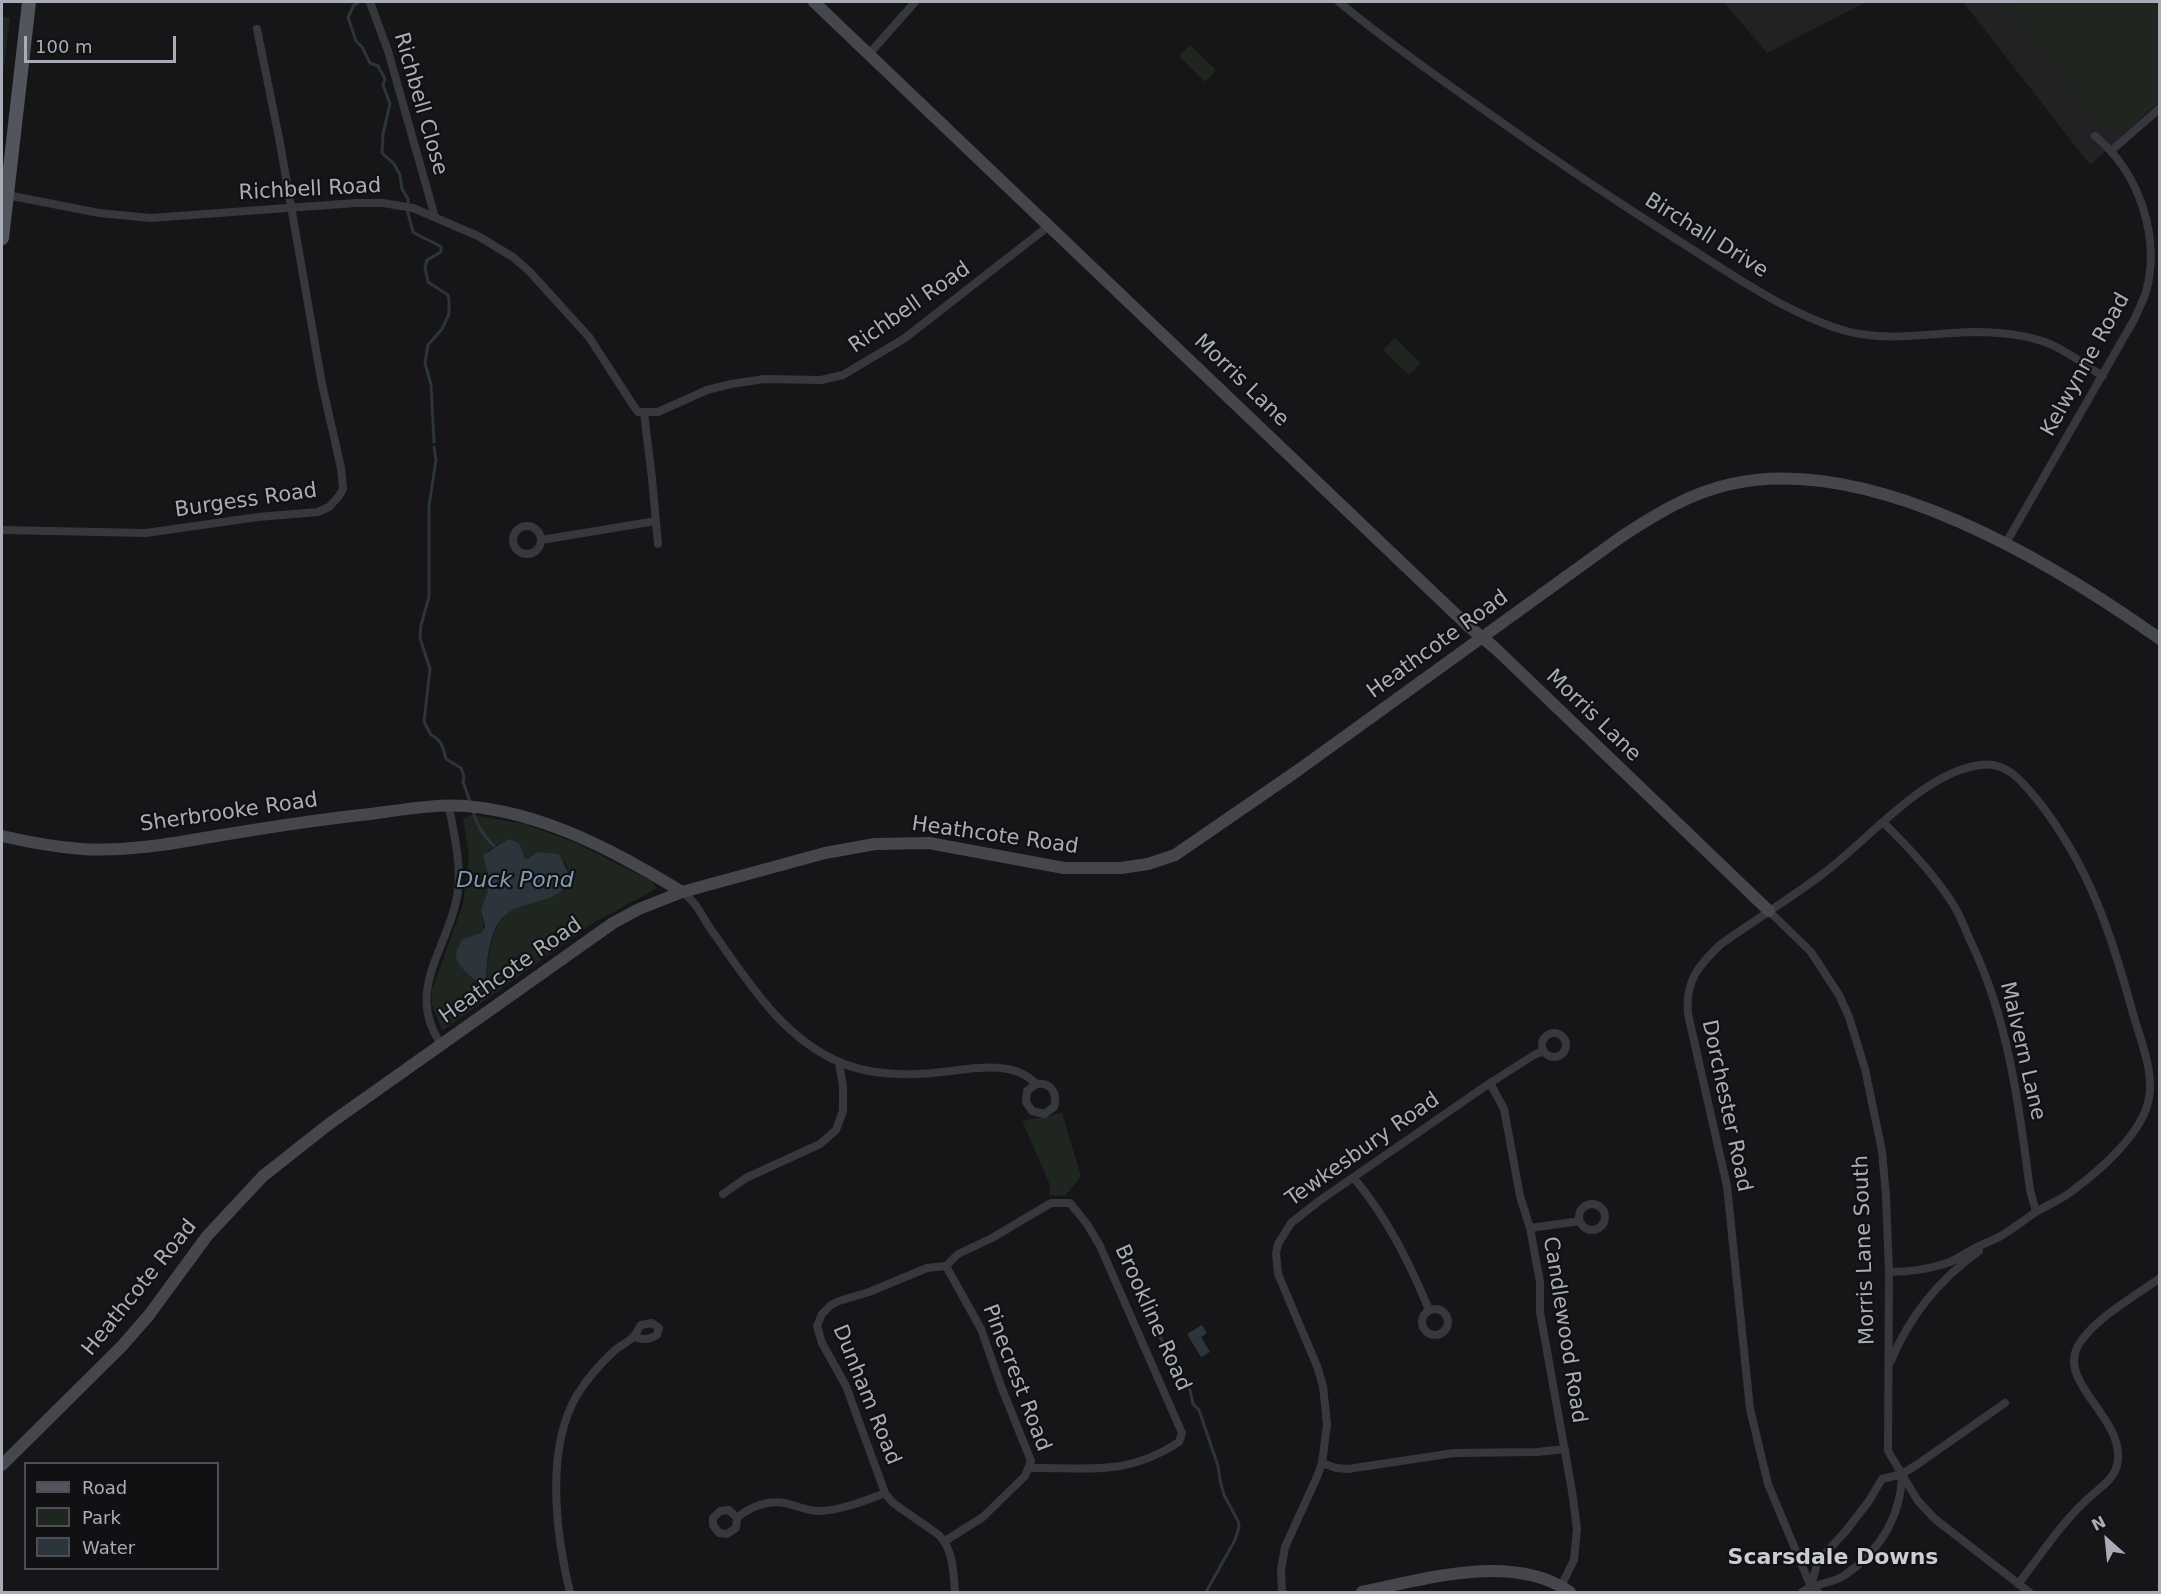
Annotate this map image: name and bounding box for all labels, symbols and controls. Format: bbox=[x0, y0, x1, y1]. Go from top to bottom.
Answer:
scale bar bbox=[27, 24, 178, 62]
street label: Richbell Close bbox=[388, 30, 452, 178]
text: 100 m bbox=[35, 36, 93, 57]
street label: Richbell Road bbox=[238, 174, 382, 206]
street label: Birchall Drive bbox=[1640, 188, 1772, 284]
street label: Richbell Road bbox=[844, 257, 976, 359]
street label: Kelwynne Road bbox=[2036, 289, 2136, 441]
street label: Morris Lane bbox=[1188, 330, 1294, 432]
street label: Burgess Road bbox=[173, 479, 319, 523]
street label: Heathcote Road bbox=[1363, 585, 1513, 705]
street label: Morris Lane bbox=[1540, 665, 1646, 767]
street label: Sherbrooke Road bbox=[139, 788, 319, 838]
street label: Heathcote Road bbox=[910, 812, 1080, 860]
water label: Duck Pond bbox=[456, 868, 574, 894]
street label: Heathcote Road bbox=[435, 912, 587, 1030]
street label: Malvern Lane bbox=[1994, 979, 2050, 1123]
street label: Dorchester Road bbox=[1695, 1018, 1757, 1194]
street label: Tewkesbury Road bbox=[1281, 1088, 1445, 1212]
street label: Morris Lane South bbox=[1849, 1155, 1881, 1345]
street label: Heathcote Road bbox=[77, 1215, 203, 1361]
street label: Candlewood Road bbox=[1537, 1235, 1591, 1425]
street label: Brookline Road bbox=[1108, 1241, 1196, 1395]
street label: Pinecrest Road bbox=[976, 1301, 1056, 1455]
street label: Dunham Road bbox=[826, 1321, 906, 1469]
legend bbox=[24, 1462, 219, 1570]
text: Road bbox=[82, 1477, 127, 1498]
text: Park bbox=[82, 1507, 121, 1528]
north arrow bbox=[2077, 1510, 2137, 1570]
text: N bbox=[2088, 1512, 2109, 1535]
text: Water bbox=[82, 1537, 135, 1558]
district label: Scarsdale Downs bbox=[1728, 1545, 1938, 1571]

